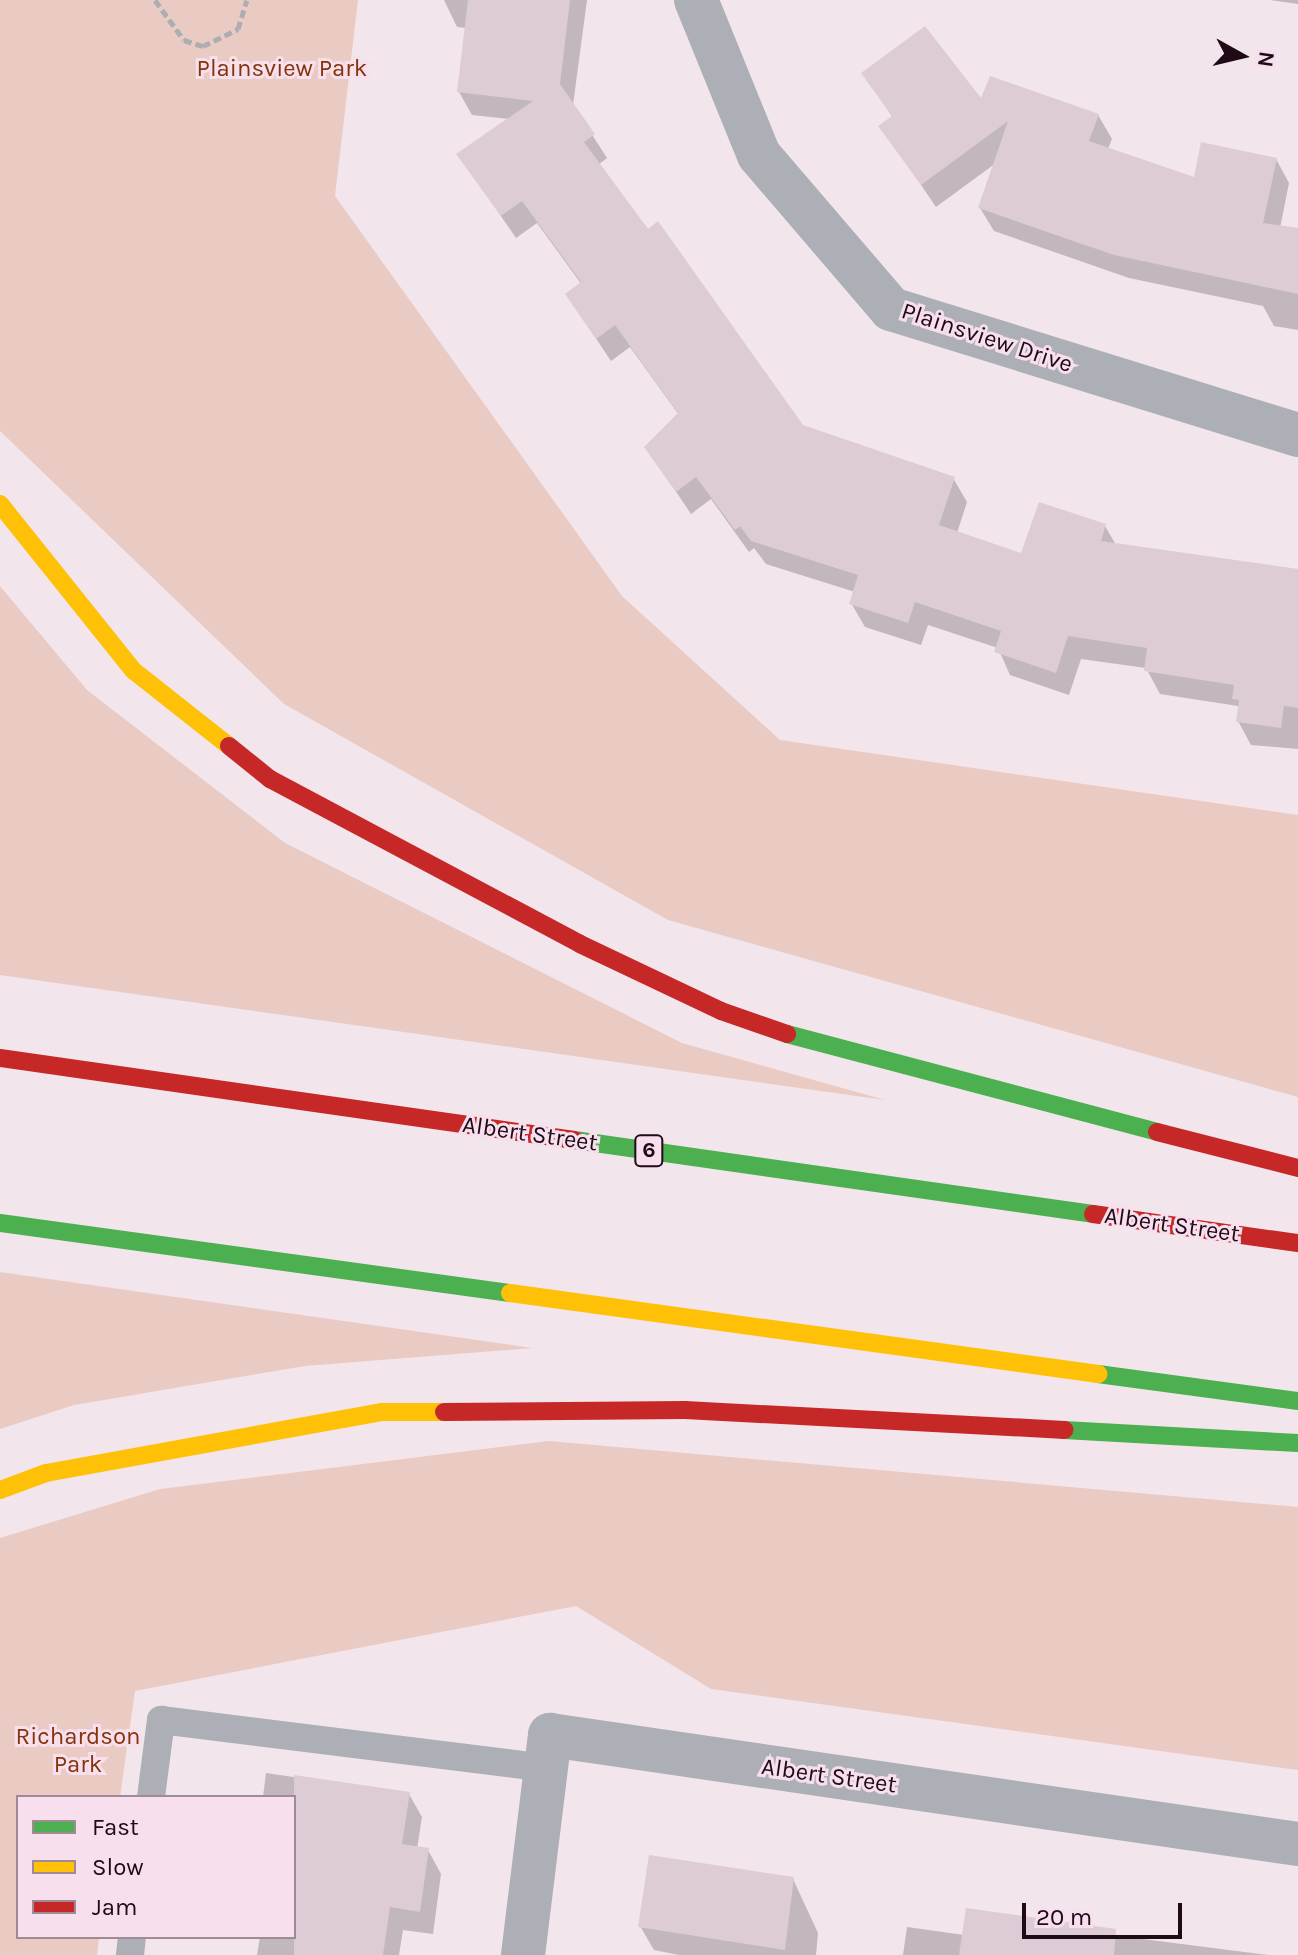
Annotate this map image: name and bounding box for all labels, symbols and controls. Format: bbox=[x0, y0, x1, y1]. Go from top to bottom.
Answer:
north arrow bbox=[1202, 16, 1282, 96]
text: N bbox=[1252, 50, 1280, 69]
park label: Plainsview Park bbox=[197, 55, 367, 83]
street label: Plainsview Drive bbox=[898, 297, 1076, 379]
street label: Albert Street bbox=[460, 1110, 600, 1158]
road number: 6 bbox=[633, 1133, 665, 1169]
street label: Albert Street bbox=[1102, 1201, 1242, 1249]
park label: Richardson Park bbox=[15, 1723, 141, 1779]
street label: Albert Street bbox=[759, 1752, 899, 1800]
legend bbox=[16, 1795, 296, 1939]
text: Fast bbox=[92, 1813, 139, 1841]
text: Slow bbox=[92, 1853, 144, 1881]
scale bar bbox=[1026, 1887, 1186, 1937]
text: Jam bbox=[92, 1893, 137, 1921]
text: 20 m bbox=[1036, 1903, 1092, 1931]

